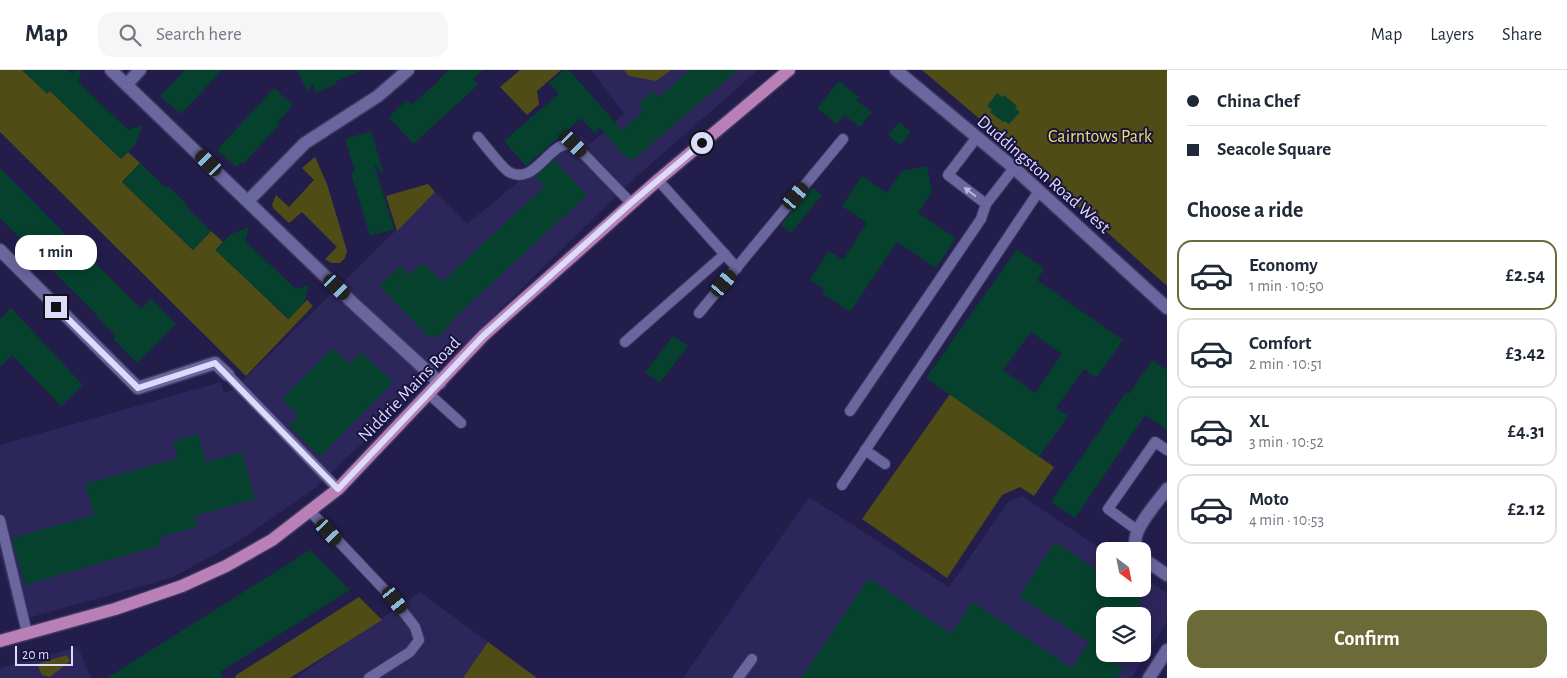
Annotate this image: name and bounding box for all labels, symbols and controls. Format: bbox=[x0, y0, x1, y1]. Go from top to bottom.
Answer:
search box bbox=[98, 12, 448, 57]
icon: search bbox=[116, 21, 144, 49]
text: Map bbox=[25, 22, 68, 46]
text: Search here bbox=[156, 25, 242, 44]
text: Map bbox=[1371, 26, 1402, 44]
text: Layers bbox=[1430, 26, 1474, 44]
text: Share bbox=[1502, 26, 1542, 44]
text: China Chef bbox=[1217, 92, 1299, 111]
street label: Duddingston Road West bbox=[973, 112, 1113, 237]
car bbox=[558, 128, 589, 160]
park label: Cairntows Park bbox=[1048, 128, 1153, 146]
route start bbox=[691, 132, 713, 154]
text: Seacole Square bbox=[1217, 140, 1331, 159]
car bbox=[192, 147, 225, 179]
car bbox=[780, 180, 811, 212]
one-way arrow bbox=[963, 187, 977, 197]
text: Choose a ride bbox=[1187, 199, 1303, 221]
callout: 1 min bbox=[15, 234, 97, 270]
text: 1 min bbox=[39, 244, 73, 260]
icon: car bbox=[1189, 253, 1234, 298]
text: Economy bbox=[1249, 256, 1318, 275]
text: £2.54 bbox=[1505, 266, 1545, 285]
car bbox=[708, 267, 739, 299]
car bbox=[320, 271, 353, 303]
text: 1 min · 10:50 bbox=[1249, 278, 1324, 294]
route end bbox=[45, 296, 67, 318]
icon: car bbox=[1189, 331, 1234, 376]
street label: Niddrie Mains Road bbox=[355, 334, 464, 446]
text: Comfort bbox=[1249, 334, 1311, 353]
text: £3.42 bbox=[1505, 344, 1545, 363]
text: 2 min · 10:51 bbox=[1249, 356, 1323, 372]
icon: car bbox=[1189, 409, 1234, 454]
text: XL bbox=[1249, 412, 1269, 431]
text: £4.31 bbox=[1508, 422, 1545, 441]
text: 3 min · 10:52 bbox=[1249, 434, 1324, 450]
icon: car bbox=[1189, 487, 1234, 532]
text: Moto bbox=[1249, 490, 1289, 509]
text: £2.12 bbox=[1507, 500, 1545, 519]
text: 4 min · 10:53 bbox=[1249, 512, 1324, 528]
car bbox=[313, 516, 344, 548]
north arrow bbox=[1096, 542, 1151, 598]
map controls bbox=[1096, 542, 1151, 662]
car bbox=[379, 584, 410, 616]
button: layers bbox=[1096, 607, 1151, 662]
button: Confirm bbox=[1187, 610, 1547, 668]
scale bar bbox=[15, 643, 72, 666]
text: 20 m bbox=[22, 648, 49, 662]

